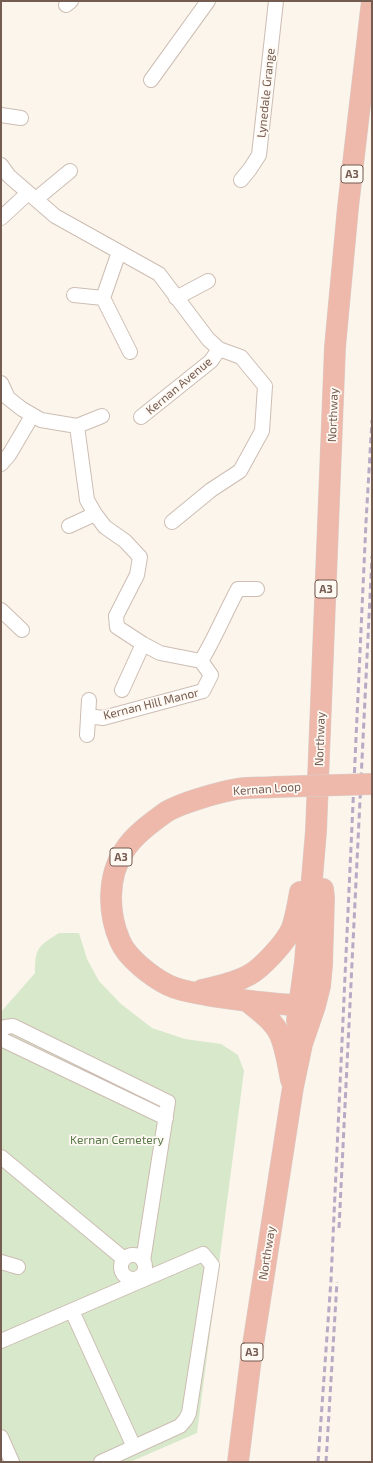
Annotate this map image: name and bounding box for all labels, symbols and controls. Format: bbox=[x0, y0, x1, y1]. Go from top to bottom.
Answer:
street label: Lynedale Grange bbox=[254, 47, 278, 139]
road number: A3 bbox=[341, 165, 363, 183]
street label: Kernan Avenue bbox=[143, 354, 215, 418]
street label: Northway bbox=[325, 388, 341, 442]
road number: A3 bbox=[315, 580, 337, 598]
street label: Kernan Hill Manor bbox=[102, 685, 200, 723]
street label: Northway bbox=[312, 712, 328, 766]
street label: Kernan Loop bbox=[233, 779, 301, 799]
road number: A3 bbox=[110, 848, 132, 866]
park label: Kernan Cemetery bbox=[70, 1133, 164, 1147]
street label: Northway bbox=[256, 1225, 278, 1281]
road number: A3 bbox=[241, 1343, 263, 1361]

